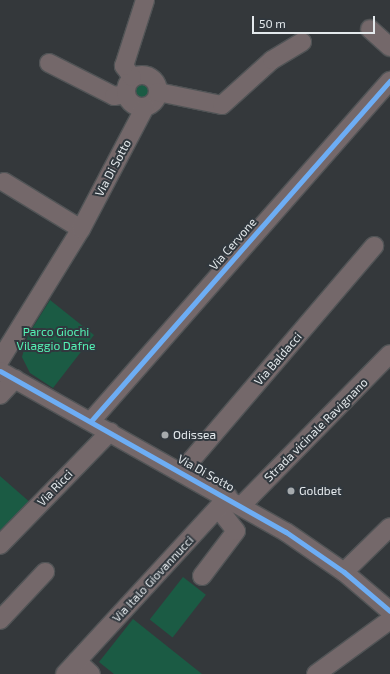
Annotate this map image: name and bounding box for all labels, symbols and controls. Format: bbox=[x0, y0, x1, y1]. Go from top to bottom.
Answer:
scale bar bbox=[254, 8, 377, 34]
text: 50 m bbox=[259, 16, 286, 30]
street label: Via Di Sotto bbox=[92, 137, 134, 199]
street label: Via Cervone bbox=[207, 215, 259, 273]
park label: Parco Giochi Vilaggio Dafne bbox=[17, 325, 95, 353]
street label: Via Baldacci bbox=[251, 330, 305, 388]
street label: Strada vicinale Ravignano bbox=[261, 375, 371, 485]
place label: Odissea bbox=[173, 428, 216, 442]
marker: Odissea bbox=[160, 430, 170, 440]
street label: Via Di Sotto bbox=[175, 452, 237, 494]
street label: Via Ricci bbox=[34, 467, 76, 509]
place label: Goldbet bbox=[299, 484, 342, 498]
marker: Goldbet bbox=[286, 486, 296, 496]
street label: Via Italo Giovannucci bbox=[109, 533, 197, 625]

